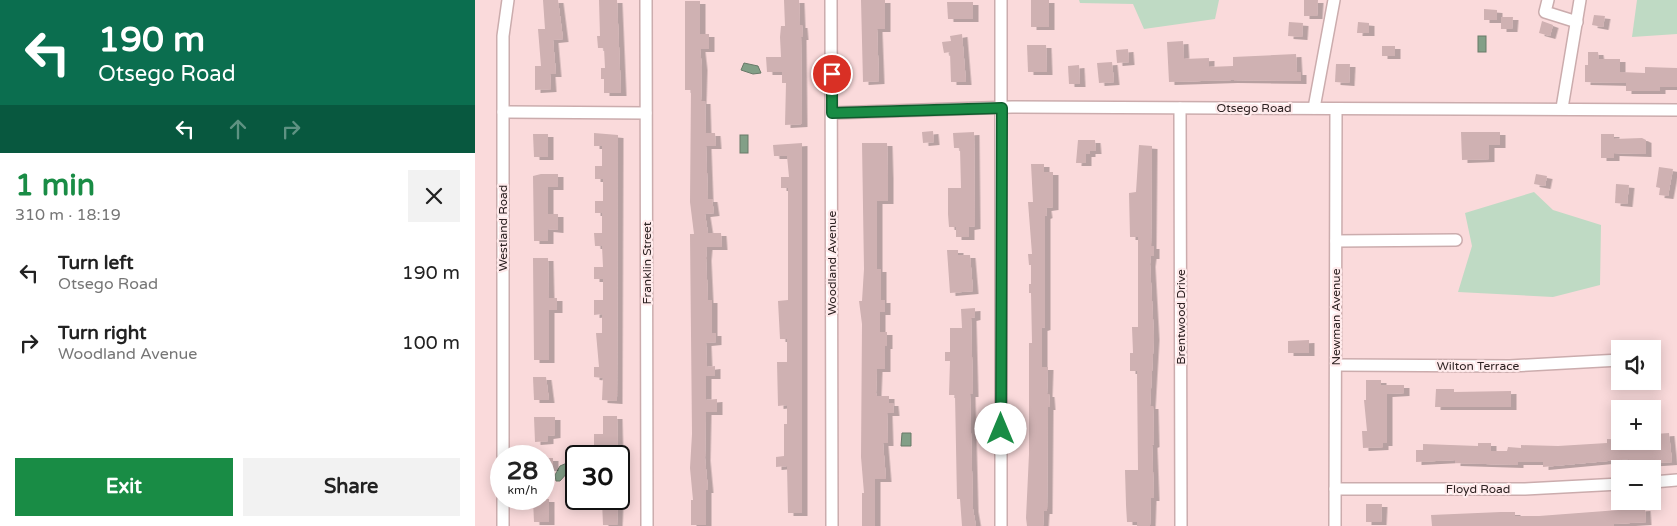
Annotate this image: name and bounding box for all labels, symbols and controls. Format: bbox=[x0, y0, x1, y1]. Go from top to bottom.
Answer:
text: 190 m bbox=[98, 19, 205, 61]
icon: left bbox=[15, 20, 80, 85]
pin bbox=[811, 53, 853, 95]
icon: arrive bbox=[818, 60, 846, 88]
text: Otsego Road bbox=[98, 61, 236, 87]
street label: Otsego Road bbox=[1216, 101, 1292, 115]
icon: left bbox=[171, 115, 199, 143]
icon: ahead bbox=[224, 115, 252, 143]
icon: right bbox=[277, 115, 305, 143]
text: 1 min bbox=[15, 167, 95, 204]
button: close bbox=[408, 170, 460, 222]
street label: Westland Road bbox=[496, 185, 510, 271]
text: 310 m · 18:19 bbox=[15, 205, 121, 225]
street label: Woodland Avenue bbox=[825, 211, 839, 315]
street label: Franklin Street bbox=[640, 221, 654, 304]
text: Turn left bbox=[58, 252, 134, 274]
icon: left bbox=[15, 259, 43, 287]
text: 190 m bbox=[402, 262, 460, 284]
street label: Newman Avenue bbox=[1329, 268, 1343, 365]
street label: Brentwood Drive bbox=[1174, 269, 1188, 365]
text: Otsego Road bbox=[58, 274, 158, 294]
text: Turn right bbox=[58, 322, 146, 344]
icon: right bbox=[15, 329, 43, 357]
text: 100 m bbox=[402, 332, 460, 354]
map controls bbox=[1611, 340, 1661, 510]
button: sound bbox=[1611, 340, 1661, 390]
text: Woodland Avenue bbox=[58, 344, 197, 364]
street label: Wilton Terrace bbox=[1437, 359, 1520, 373]
button: + bbox=[1611, 400, 1661, 450]
position arrow bbox=[974, 402, 1026, 454]
speed limit sign: 30 bbox=[565, 445, 630, 510]
text: 28 bbox=[507, 456, 538, 486]
button: Exit bbox=[15, 458, 233, 516]
button: Share bbox=[243, 458, 460, 516]
button: − bbox=[1611, 460, 1661, 510]
street label: Floyd Road bbox=[1446, 482, 1510, 496]
text: km/h bbox=[507, 483, 538, 497]

